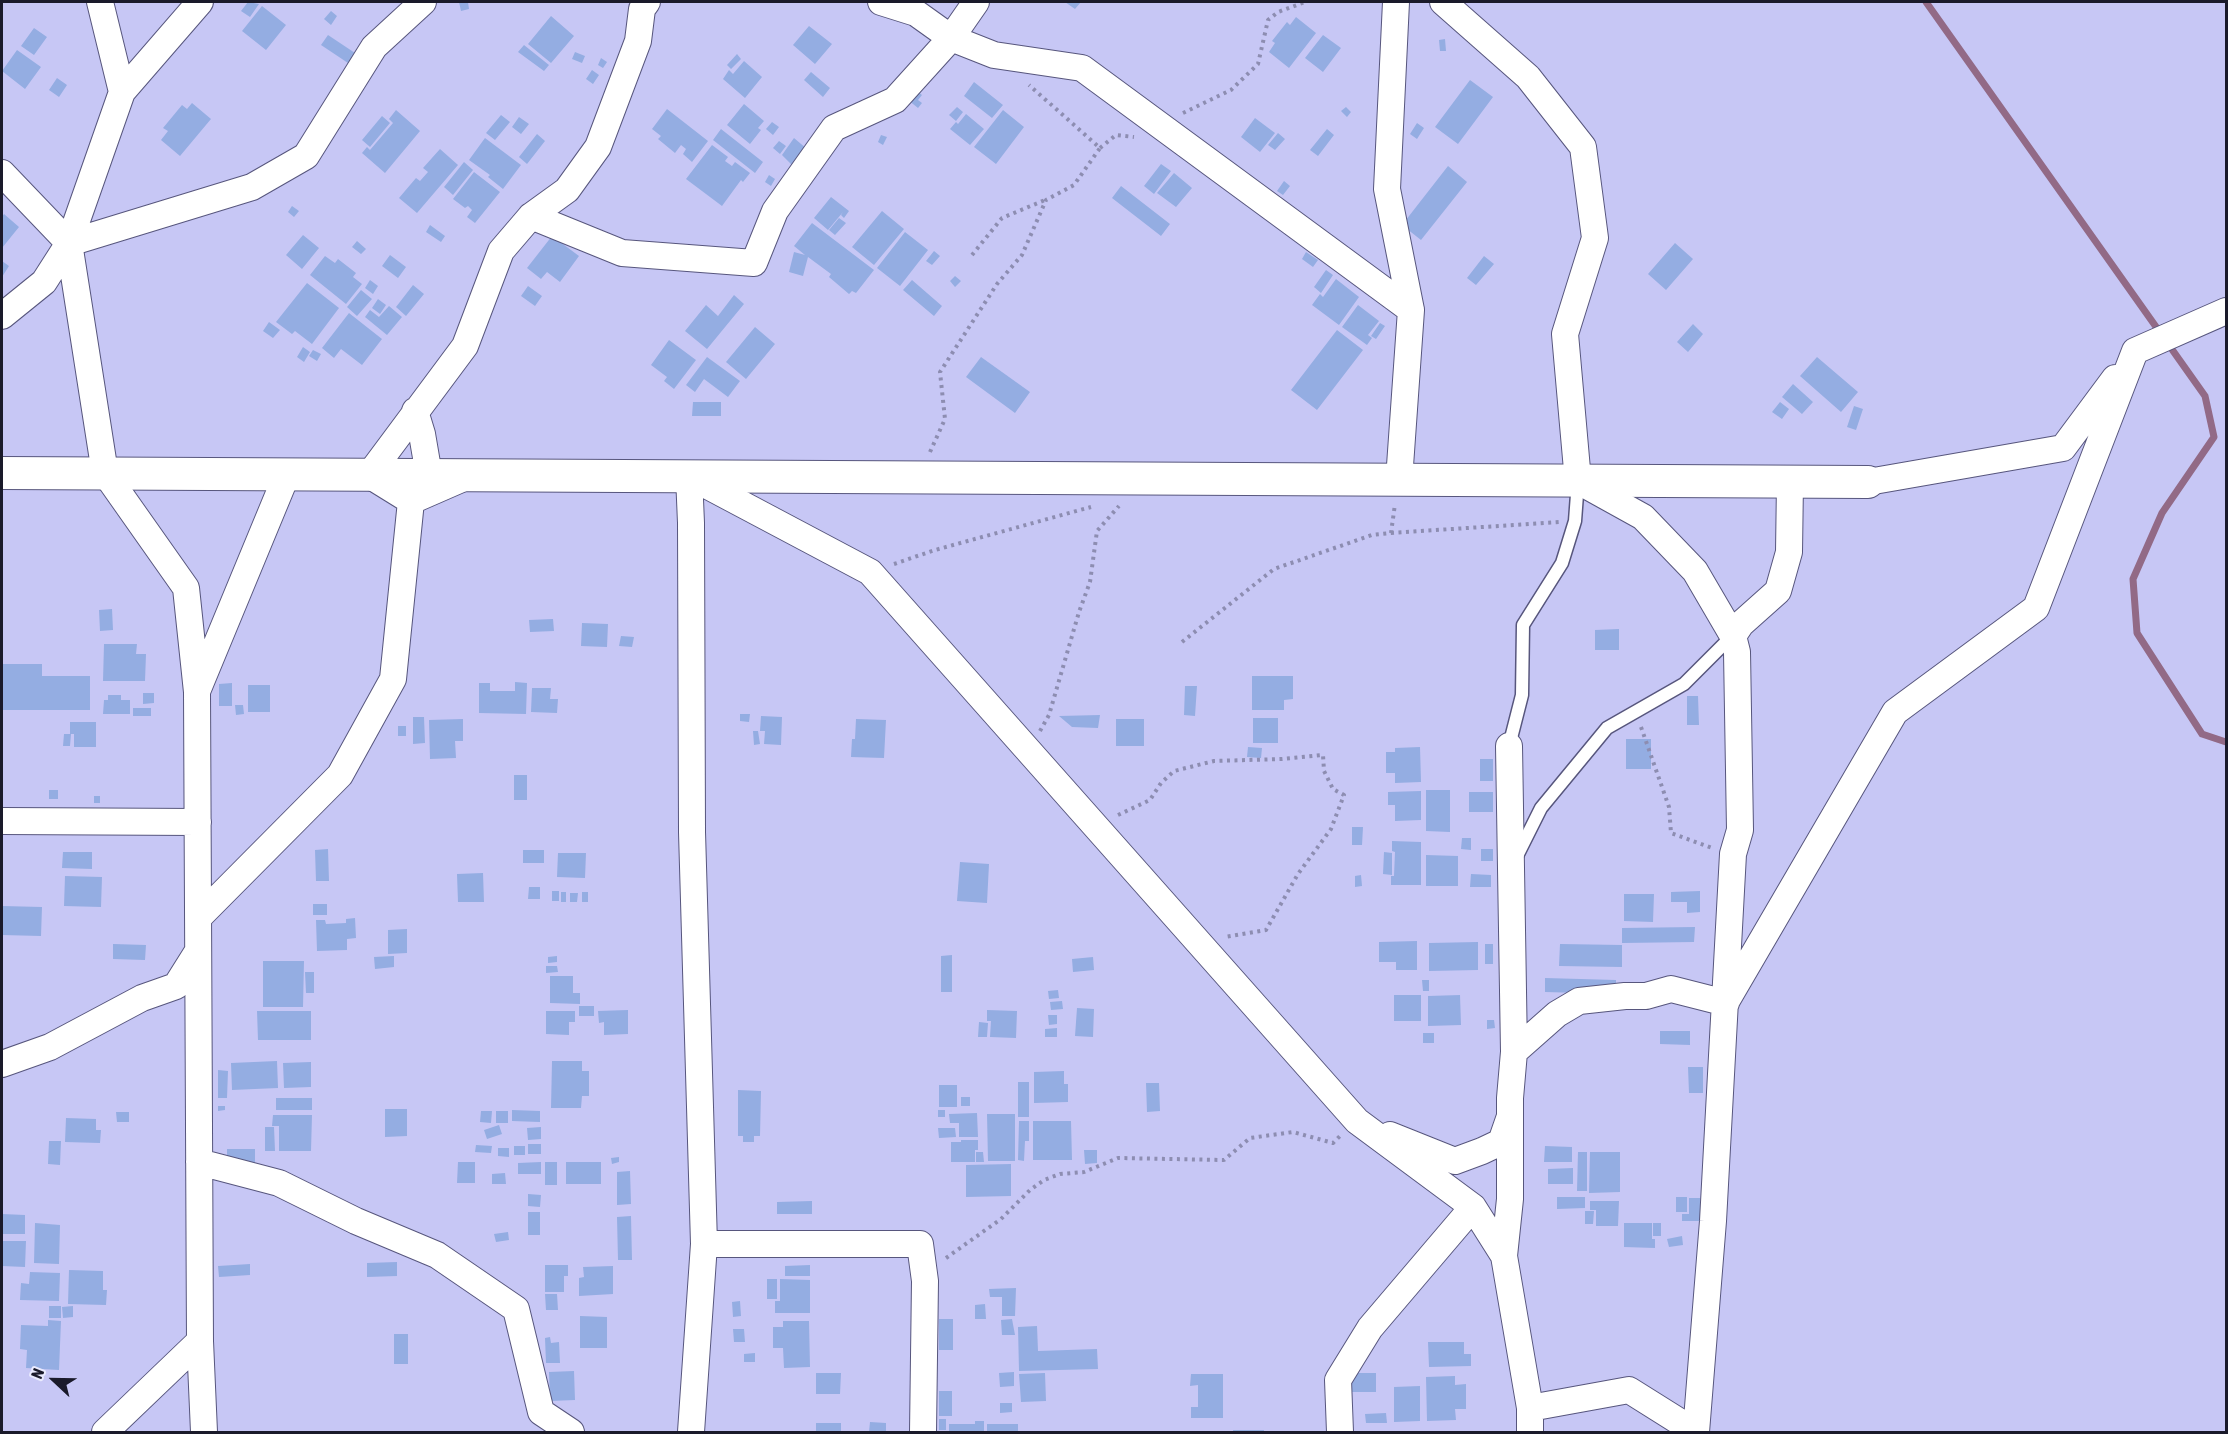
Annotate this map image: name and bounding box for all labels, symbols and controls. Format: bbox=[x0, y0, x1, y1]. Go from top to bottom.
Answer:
north arrow bbox=[24, 1350, 84, 1410]
text: N bbox=[27, 1366, 47, 1381]

